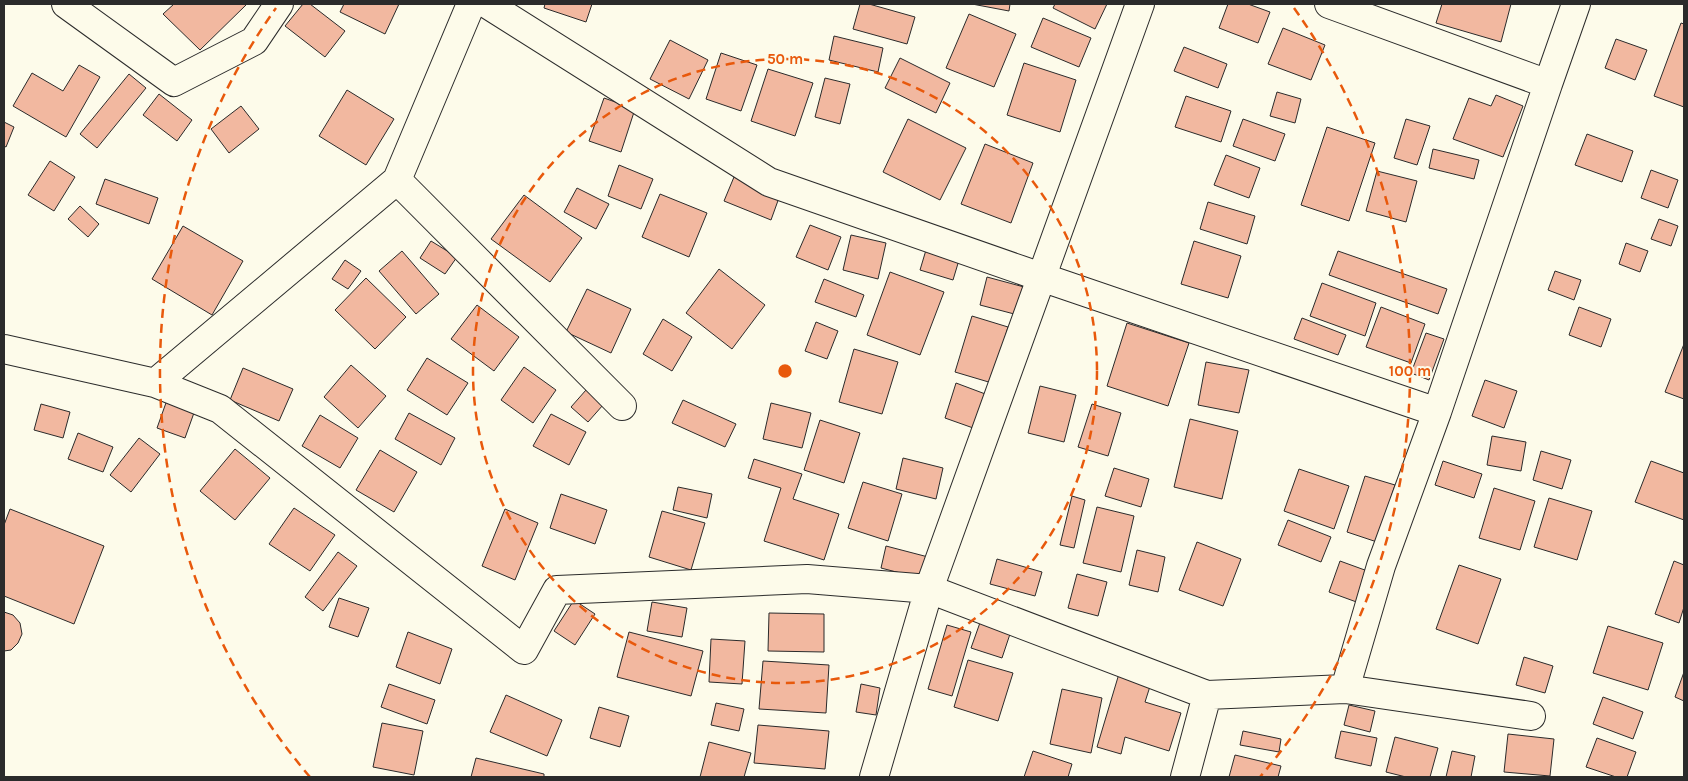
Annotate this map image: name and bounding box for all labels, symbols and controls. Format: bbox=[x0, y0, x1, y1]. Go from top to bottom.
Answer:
text: 50 m bbox=[767, 50, 803, 68]
centre of rings bbox=[776, 362, 794, 380]
text: 100 m bbox=[1389, 362, 1431, 380]

